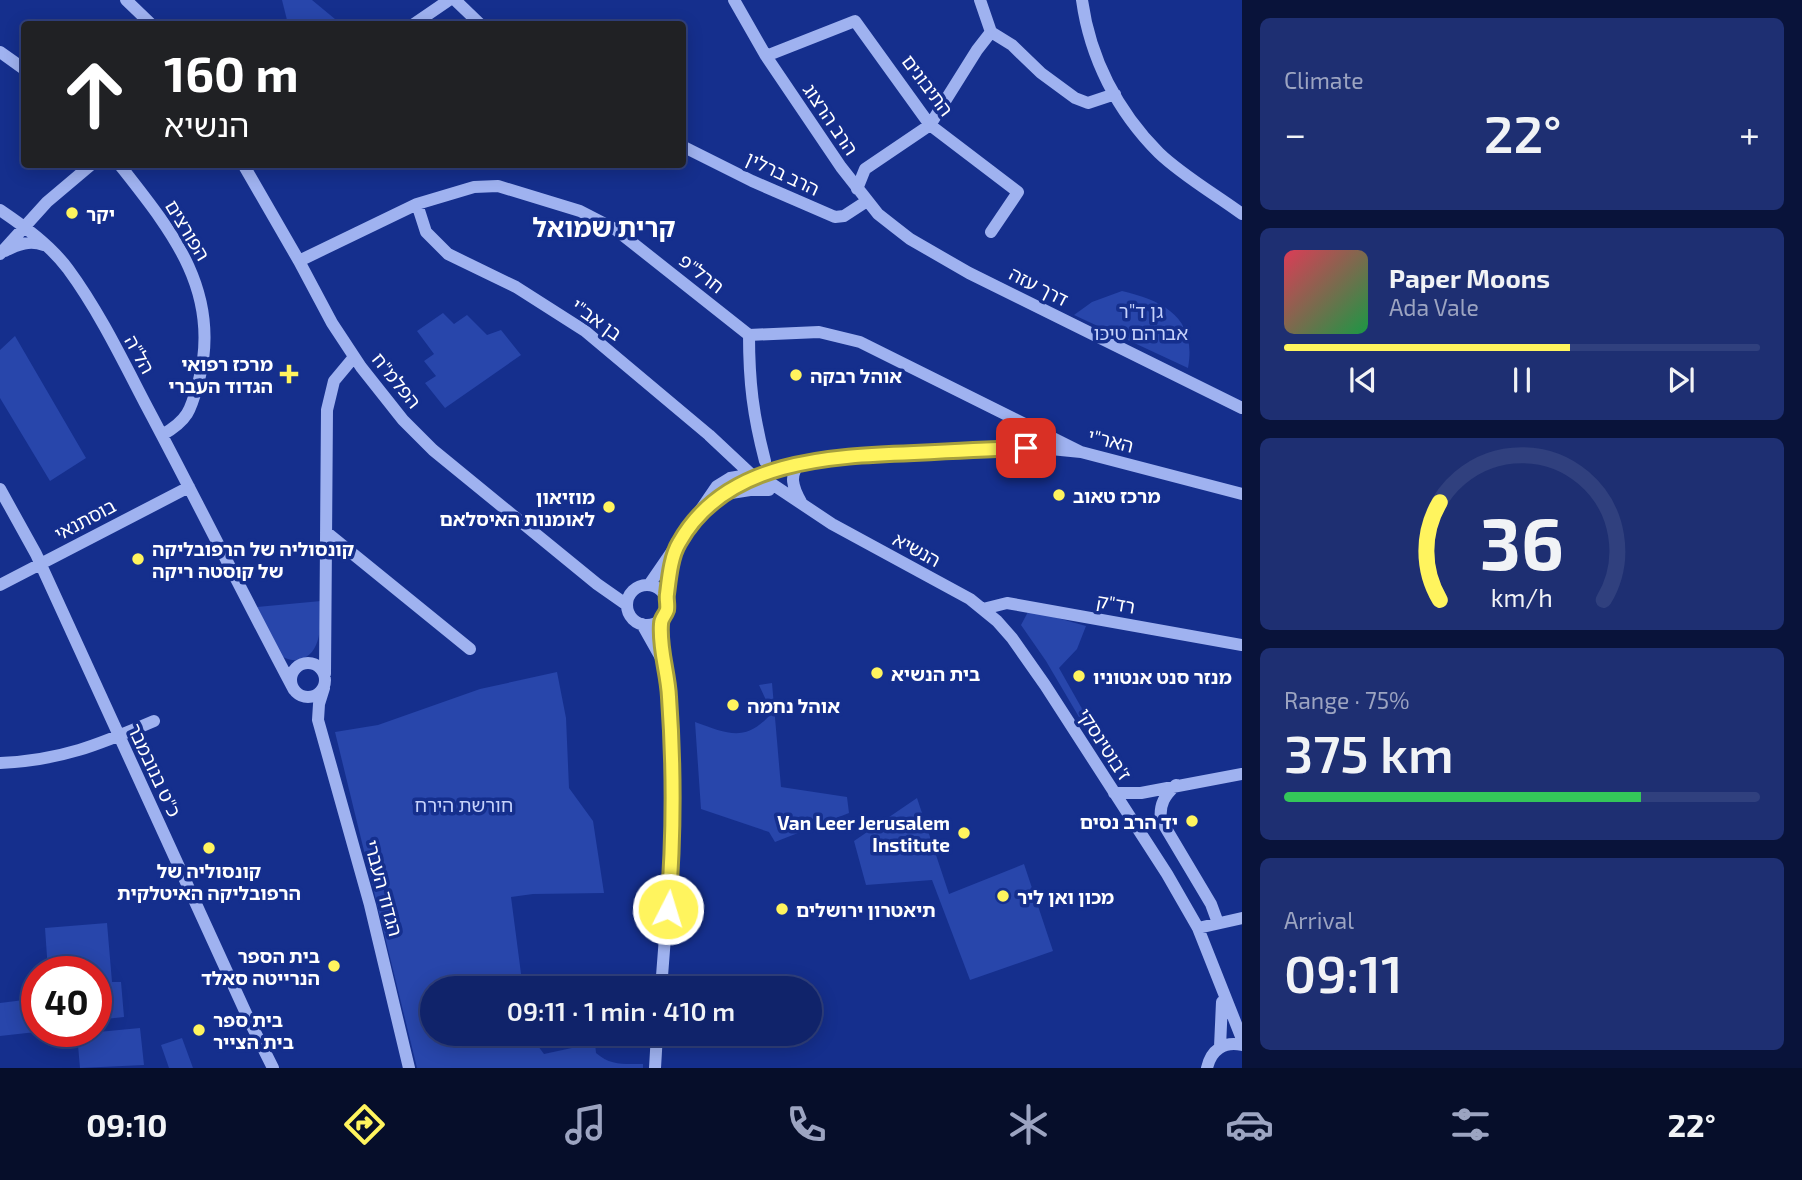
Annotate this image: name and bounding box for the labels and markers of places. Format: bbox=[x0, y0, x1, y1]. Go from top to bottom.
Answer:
place label: יקר bbox=[86, 202, 115, 225]
marker: יקר bbox=[64, 205, 80, 221]
place label: מרכז רפואי הגדוד העברי bbox=[168, 352, 273, 397]
marker: מרכז רפואי הגדוד העברי bbox=[279, 364, 299, 384]
place label: אוהל רבקה bbox=[810, 364, 902, 387]
marker: אוהל רבקה bbox=[788, 367, 804, 383]
pin bbox=[996, 418, 1056, 478]
place label: מרכז טאוב bbox=[1073, 484, 1161, 507]
place label: מוזיאון לאומנות האיסלאם bbox=[439, 485, 595, 530]
marker: מרכז טאוב bbox=[1051, 487, 1067, 503]
marker: מוזיאון לאומנות האיסלאם bbox=[601, 499, 617, 515]
place label: קונסוליה של הרפובליקה של קוסטה ריקה bbox=[152, 537, 354, 582]
marker: קונסוליה של הרפובליקה של קוסטה ריקה bbox=[130, 551, 146, 567]
place label: בית הנשיא bbox=[891, 662, 980, 685]
marker: בית הנשיא bbox=[869, 665, 885, 681]
place label: מנזר סנט אנטוניו bbox=[1093, 665, 1232, 688]
marker: מנזר סנט אנטוניו bbox=[1071, 668, 1087, 684]
place label: אוהל נחמה bbox=[747, 694, 840, 717]
marker: אוהל נחמה bbox=[725, 697, 741, 713]
place label: יד הרב נסים bbox=[1080, 810, 1178, 833]
place label: Van Leer Jerusalem Institute bbox=[777, 811, 950, 856]
marker: יד הרב נסים bbox=[1184, 813, 1200, 829]
marker: Van Leer Jerusalem Institute bbox=[956, 825, 972, 841]
marker: קונסוליה של הרפובליקה האיטלקית bbox=[201, 840, 217, 856]
place label: קונסוליה של הרפובליקה האיטלקית bbox=[117, 859, 301, 904]
place label: מכון ואן ליר bbox=[1017, 885, 1114, 908]
marker: מכון ואן ליר bbox=[995, 888, 1011, 904]
place label: תיאטרון ירושלים bbox=[796, 898, 936, 921]
marker: תיאטרון ירושלים bbox=[774, 901, 790, 917]
place label: בית הספר הנרייטה סאלד bbox=[201, 944, 320, 989]
marker: בית הספר הנרייטה סאלד bbox=[326, 958, 342, 974]
place label: בית ספר בית הצייר bbox=[213, 1008, 294, 1053]
marker: בית ספר בית הצייר bbox=[191, 1022, 207, 1038]

